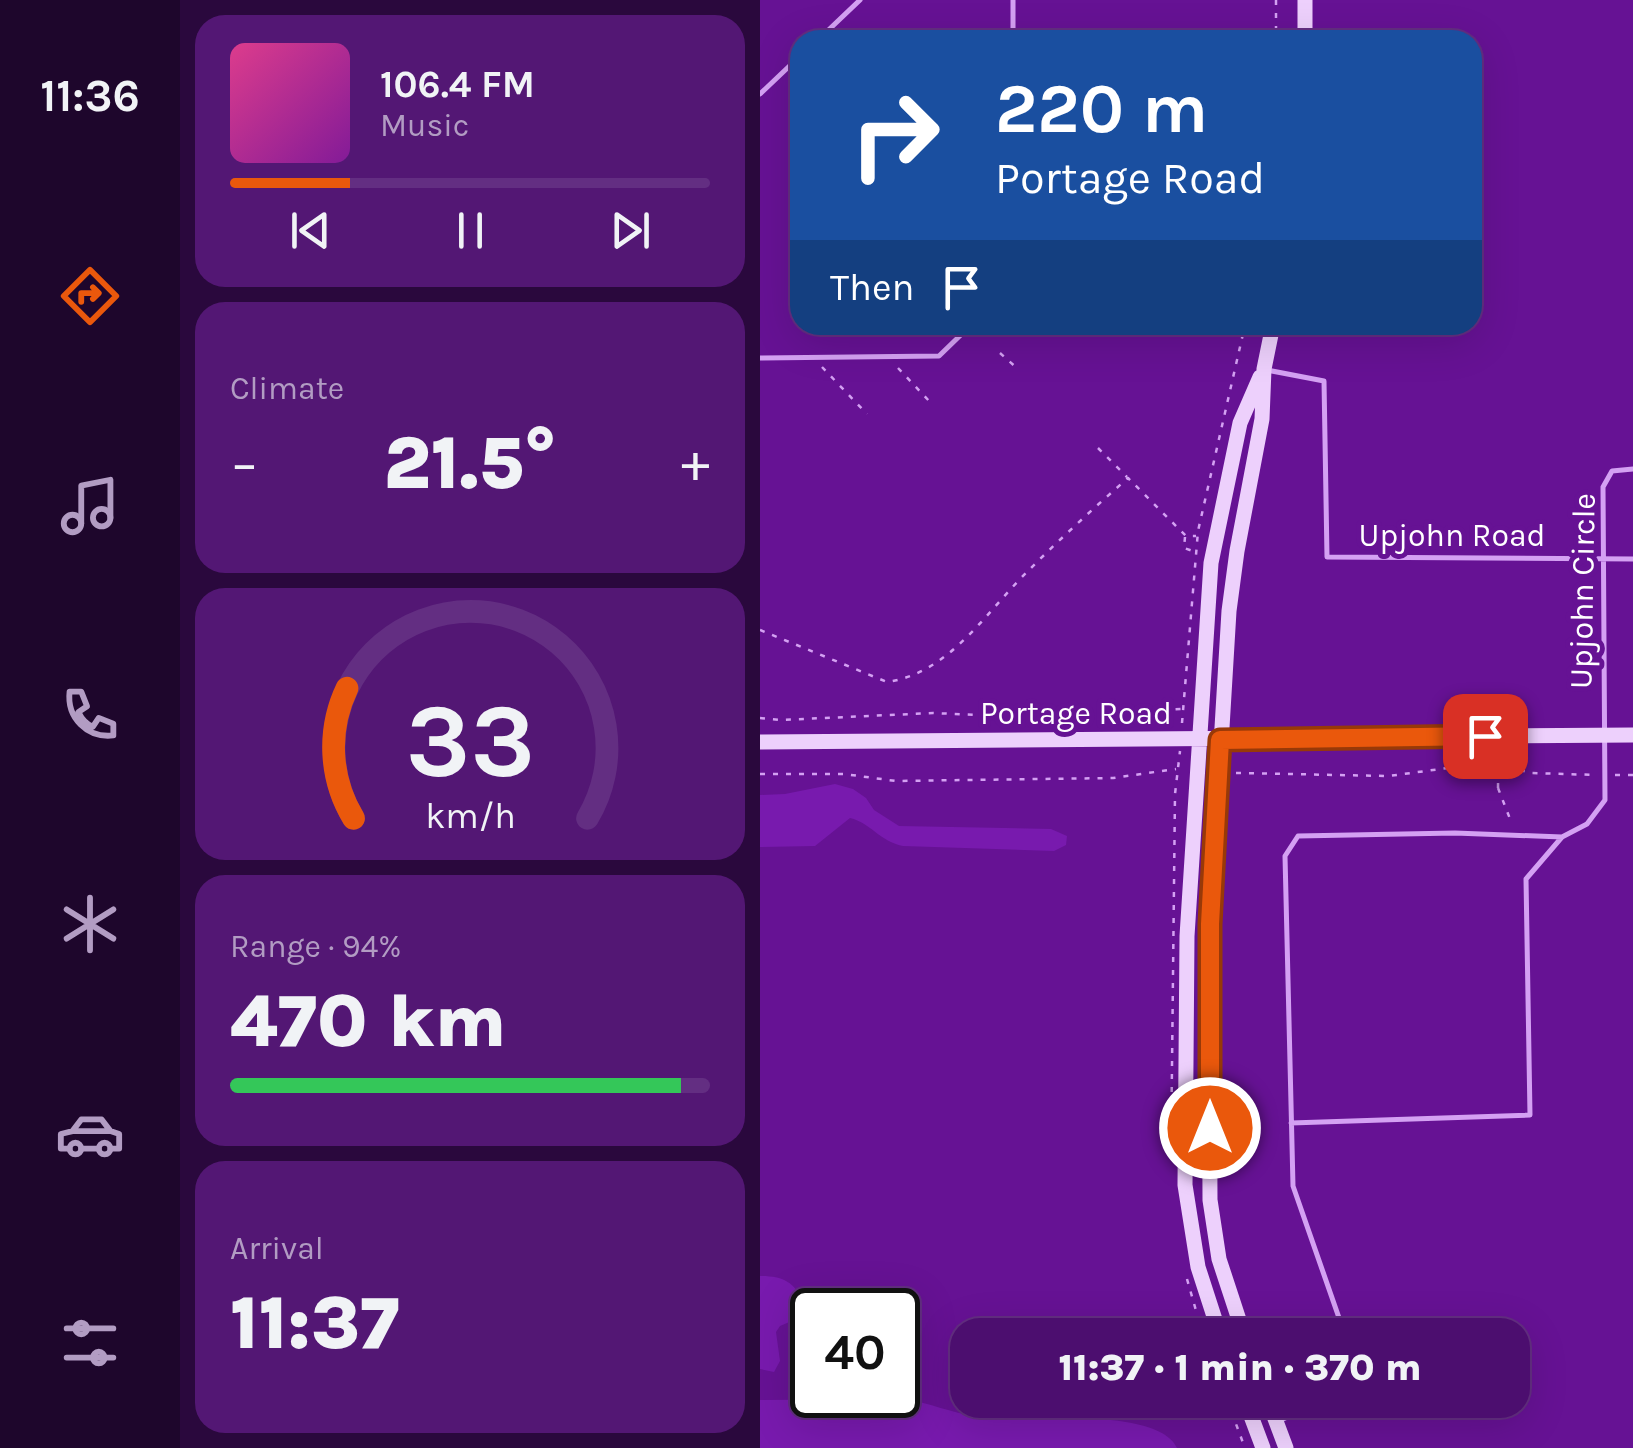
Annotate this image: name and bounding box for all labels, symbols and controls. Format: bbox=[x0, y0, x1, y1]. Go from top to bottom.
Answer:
text: 106.4 FM bbox=[380, 62, 535, 107]
text: 220 m bbox=[995, 68, 1208, 150]
text: 11:36 bbox=[40, 70, 140, 122]
icon: right bbox=[830, 70, 960, 200]
text: Music bbox=[380, 107, 469, 144]
text: Portage Road bbox=[995, 152, 1265, 204]
icon: previous bbox=[283, 203, 338, 258]
icon: pause bbox=[443, 203, 498, 258]
icon: next bbox=[603, 203, 658, 258]
icon: arrive bbox=[934, 260, 989, 315]
icon: directions bbox=[55, 261, 125, 331]
text: Then bbox=[830, 265, 914, 310]
text: Climate bbox=[230, 370, 344, 407]
text: 21.5° bbox=[383, 419, 557, 507]
text: − bbox=[230, 431, 259, 495]
text: + bbox=[681, 431, 710, 495]
icon: music bbox=[55, 471, 125, 541]
street label: Upjohn Circle bbox=[1562, 493, 1603, 689]
street label: Upjohn Road bbox=[1358, 517, 1546, 554]
icon: phone bbox=[55, 680, 125, 750]
text: 33 bbox=[405, 681, 535, 802]
pin bbox=[1443, 694, 1528, 779]
street label: Portage Road bbox=[980, 695, 1172, 732]
icon: arrive bbox=[1458, 709, 1513, 764]
text: km/h bbox=[425, 795, 515, 837]
icon: climate bbox=[55, 889, 125, 959]
text: Range · 94% bbox=[230, 928, 402, 965]
text: 470 km bbox=[230, 977, 507, 1065]
position arrow bbox=[1158, 1076, 1262, 1180]
icon: car bbox=[55, 1099, 125, 1169]
text: Arrival bbox=[230, 1230, 324, 1267]
text: 11:37 bbox=[230, 1279, 400, 1367]
speed limit sign: 40 bbox=[790, 1288, 920, 1418]
icon: filters bbox=[55, 1308, 125, 1378]
text: 11:37 · 1 min · 370 m bbox=[1058, 1345, 1422, 1390]

